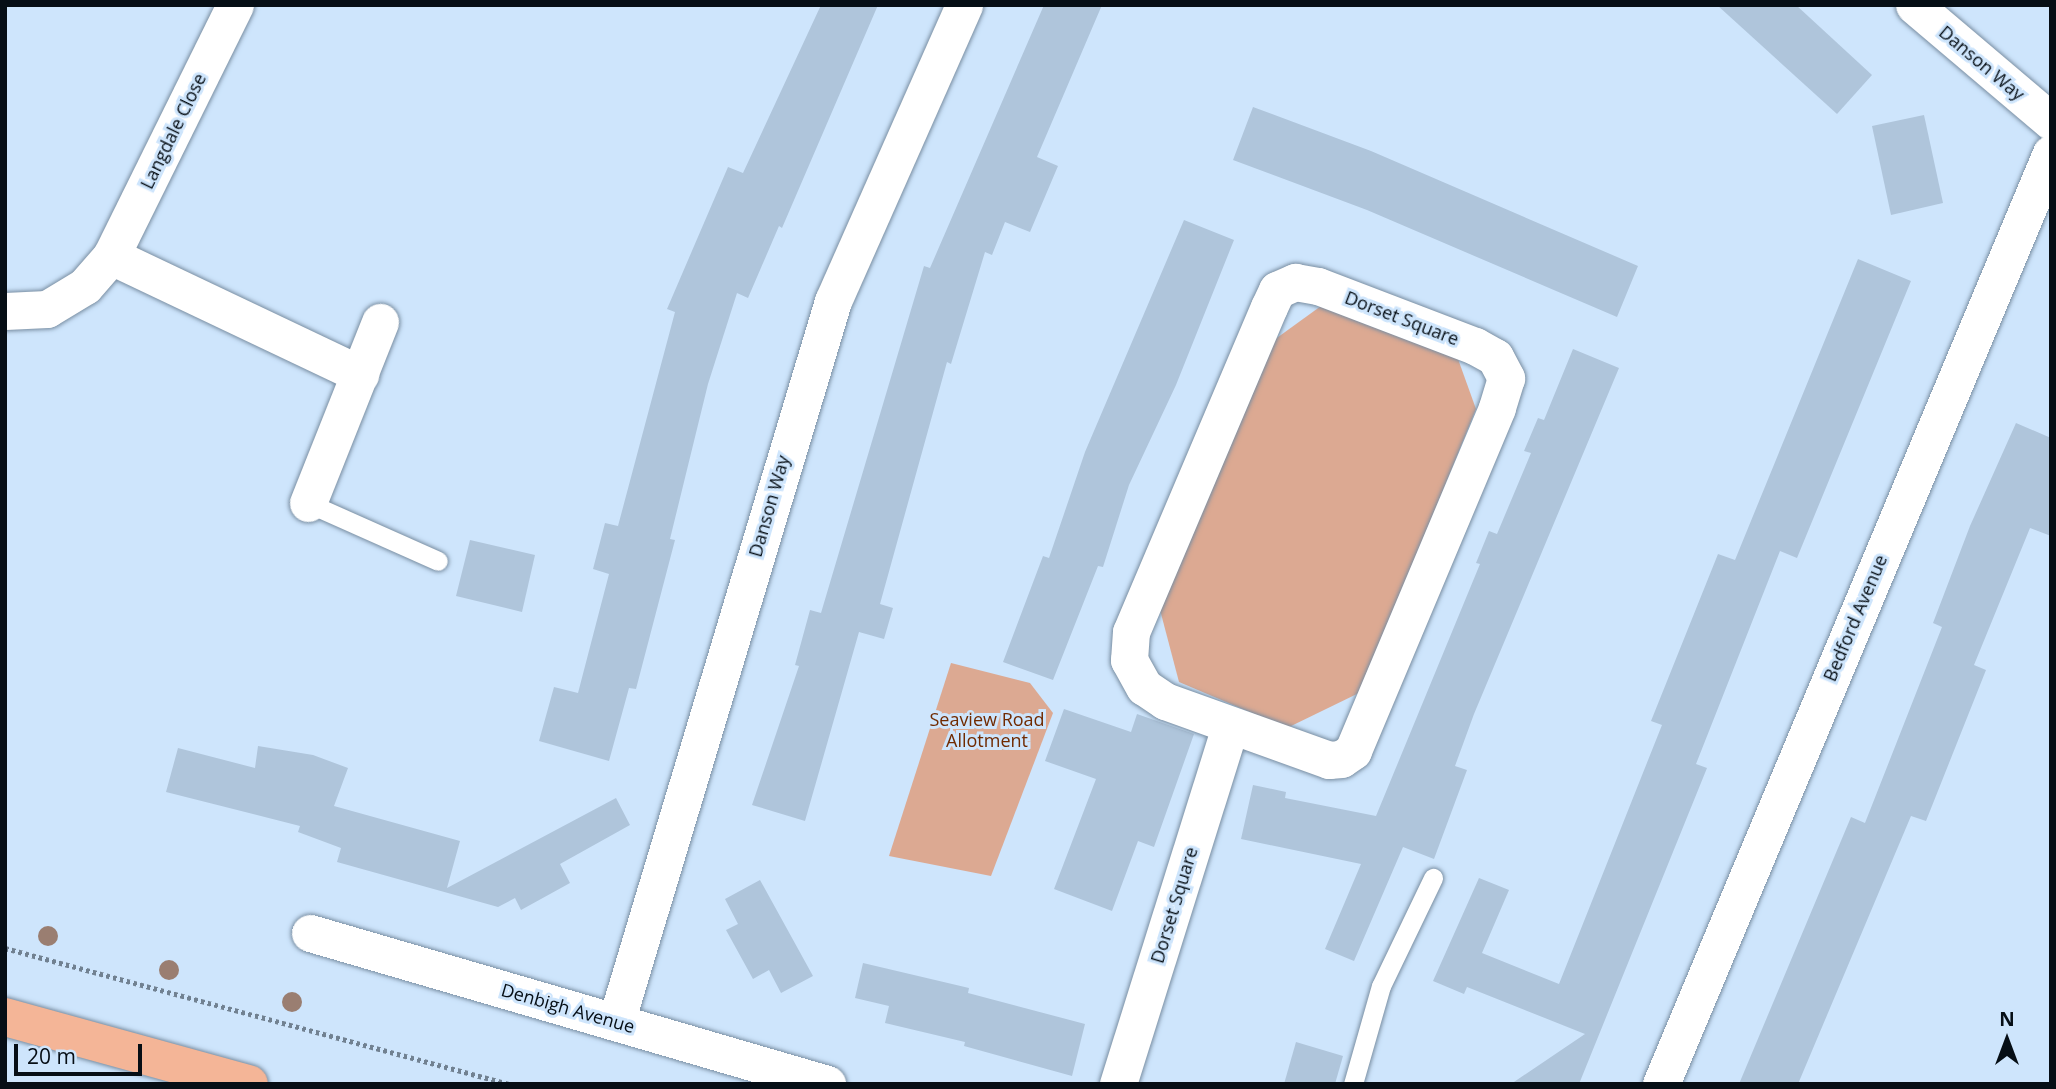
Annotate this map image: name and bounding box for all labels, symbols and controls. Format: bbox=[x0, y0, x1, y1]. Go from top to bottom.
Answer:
street label: Danson Way bbox=[1935, 21, 2029, 105]
street label: Langdale Close bbox=[136, 70, 210, 192]
street label: Dorset Square bbox=[1342, 286, 1462, 350]
street label: Danson Way bbox=[744, 453, 794, 559]
street label: Bedford Avenue bbox=[1819, 551, 1891, 685]
park label: Seaview Road Allotment bbox=[929, 709, 1045, 752]
street label: Dorset Square bbox=[1146, 844, 1202, 966]
street label: Denbigh Avenue bbox=[499, 979, 637, 1037]
north arrow bbox=[1972, 1005, 2042, 1075]
text: N bbox=[1999, 1006, 2015, 1032]
scale bar bbox=[18, 1030, 145, 1074]
text: 20 m bbox=[27, 1042, 76, 1070]

